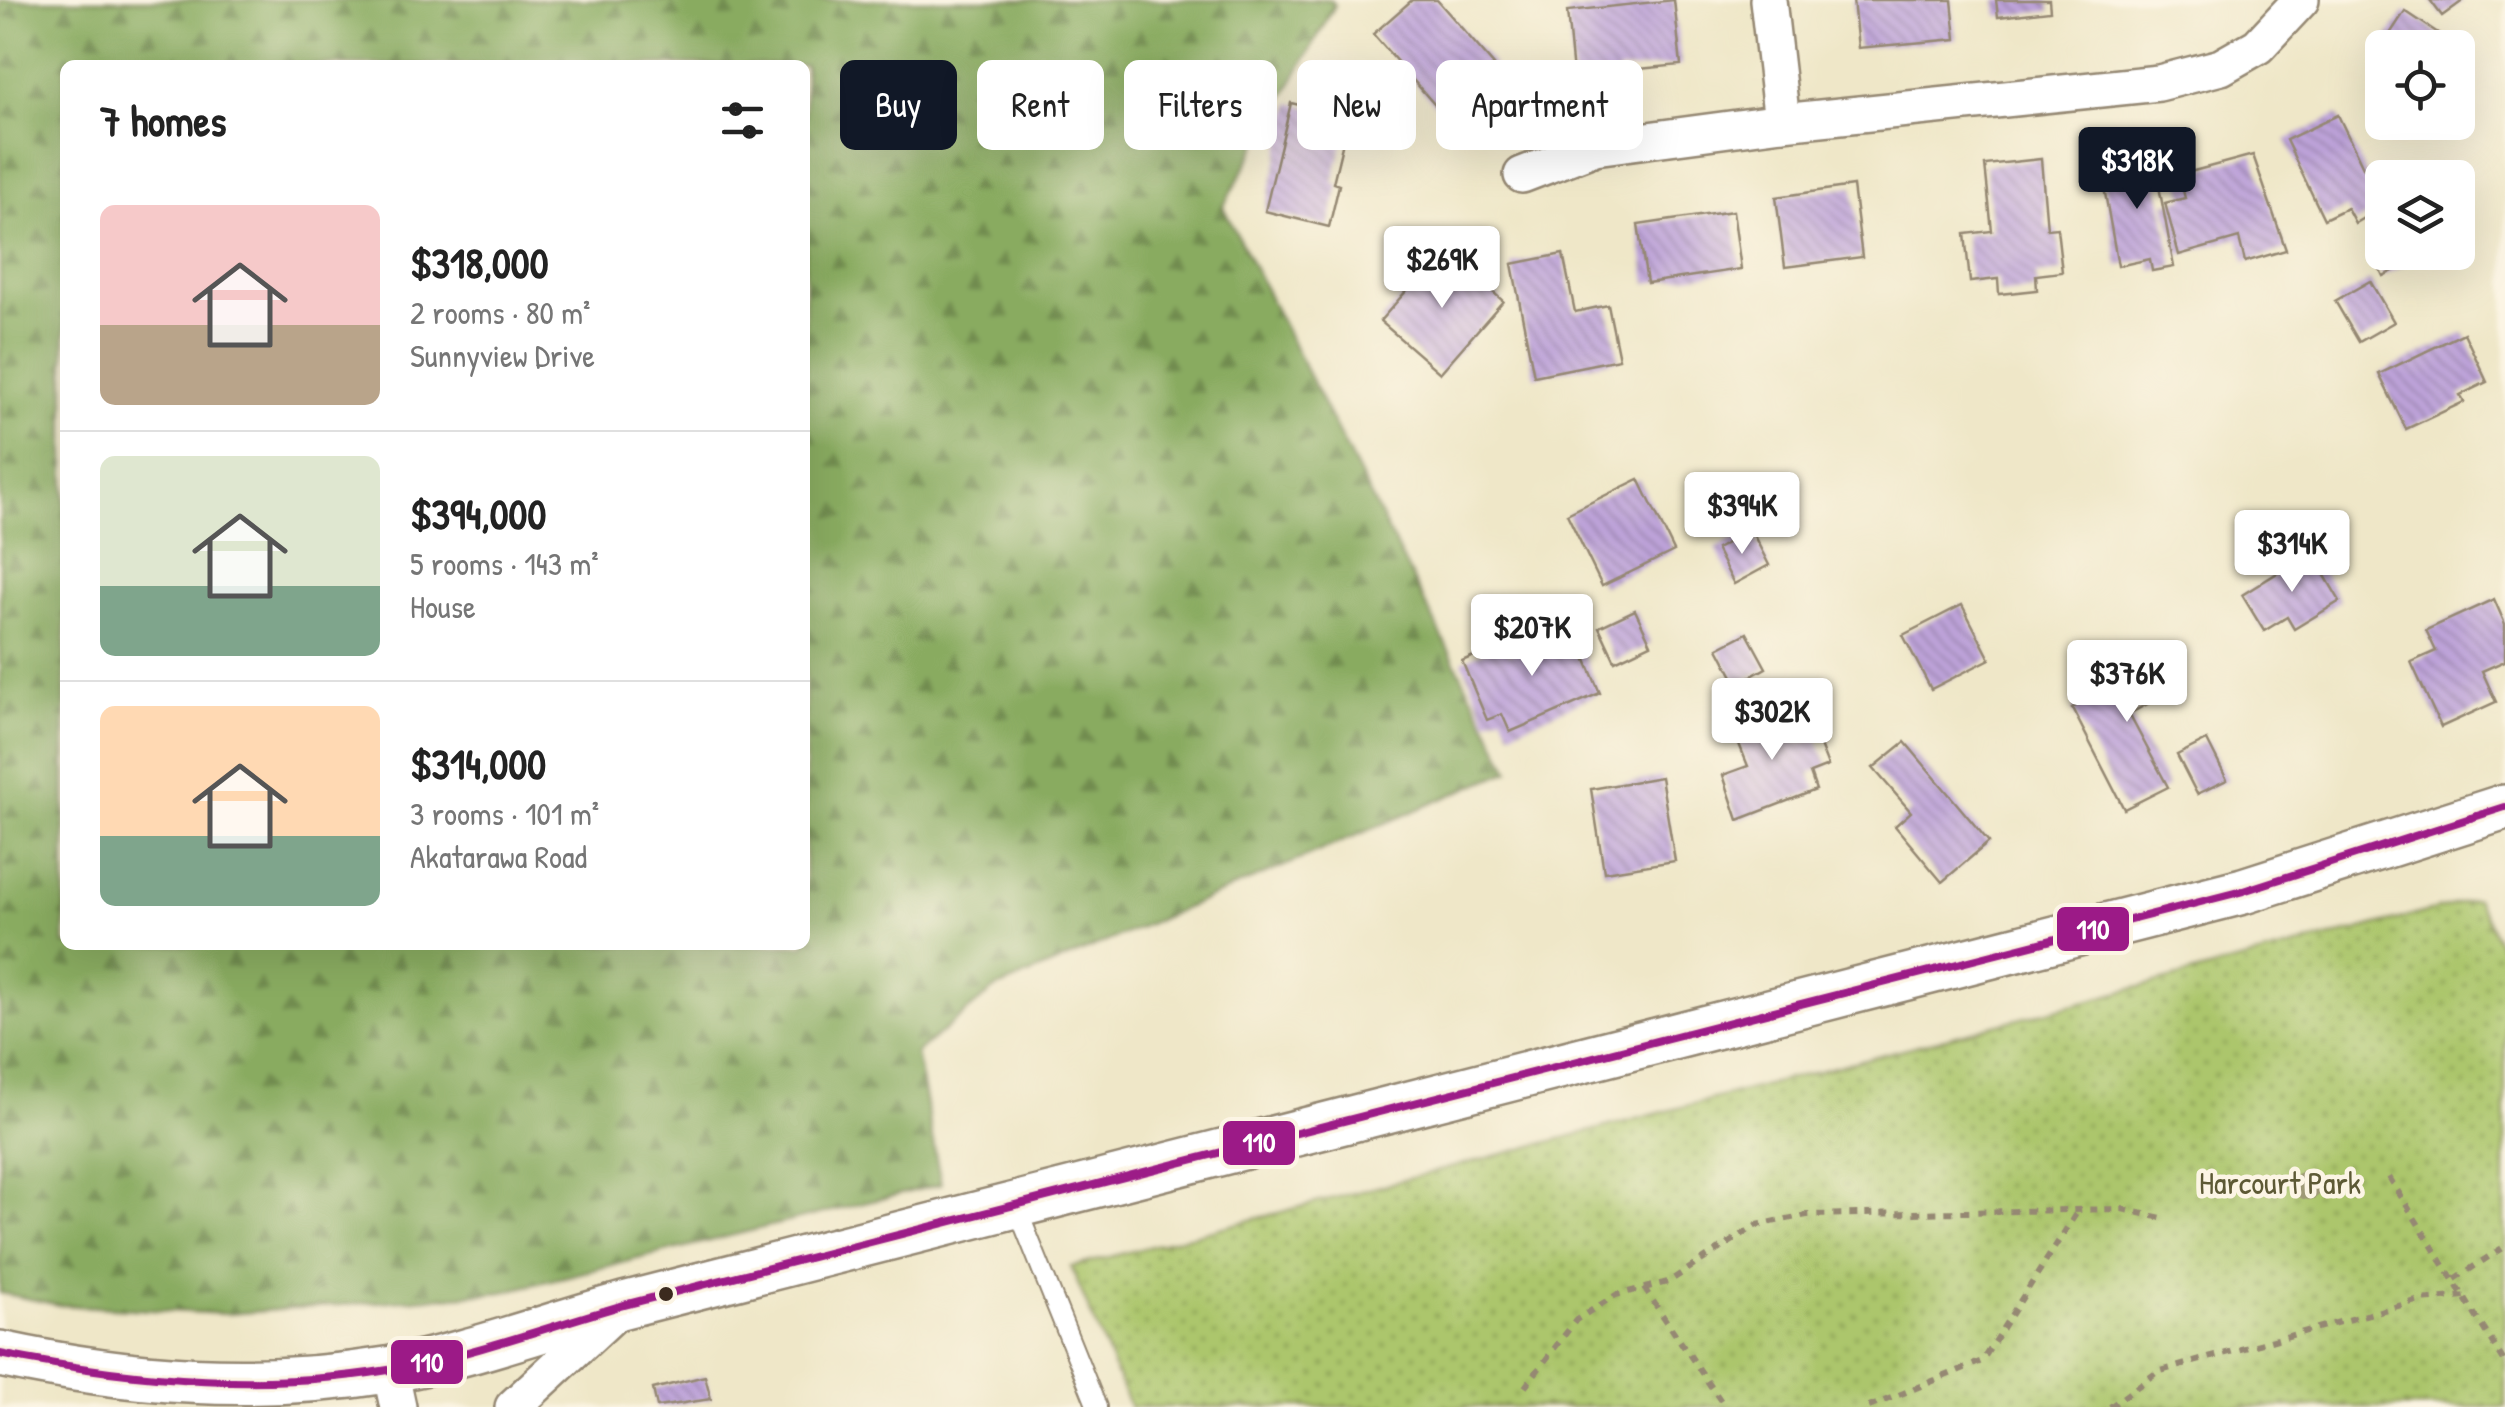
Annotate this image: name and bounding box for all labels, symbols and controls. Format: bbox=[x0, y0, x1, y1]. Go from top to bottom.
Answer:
map controls bbox=[2365, 30, 2475, 270]
button: locate bbox=[2365, 30, 2475, 140]
chip: Buy bbox=[840, 60, 957, 150]
chip: Rent bbox=[977, 60, 1104, 150]
chip: Filters bbox=[1124, 60, 1277, 150]
chip: New bbox=[1297, 60, 1416, 150]
chip: Apartment bbox=[1436, 60, 1643, 150]
text: 7 homes bbox=[100, 92, 226, 149]
icon: filters bbox=[715, 93, 770, 148]
pin: $318K bbox=[2067, 127, 2207, 212]
text: $318K bbox=[2101, 138, 2173, 181]
button: layers bbox=[2365, 160, 2475, 270]
pin: $269K bbox=[1372, 226, 1512, 311]
text: $318,000 bbox=[410, 234, 548, 291]
text: $269K bbox=[1406, 237, 1478, 280]
icon: home bbox=[180, 245, 300, 365]
text: 2 rooms · 80 m² bbox=[410, 291, 590, 334]
text: Sunnyview Drive bbox=[410, 334, 595, 377]
pin: $394K bbox=[1672, 472, 1812, 557]
text: $394K bbox=[1706, 483, 1778, 526]
text: $394,000 bbox=[410, 485, 546, 542]
icon: home bbox=[180, 496, 300, 616]
pin: $314K bbox=[2222, 510, 2362, 595]
text: $314K bbox=[2257, 521, 2327, 564]
text: 5 rooms · 143 m² bbox=[410, 542, 599, 585]
text: House bbox=[410, 585, 476, 628]
pin: $207K bbox=[1462, 594, 1602, 679]
text: $207K bbox=[1493, 605, 1571, 648]
pin: $376K bbox=[2057, 640, 2197, 725]
text: $376K bbox=[2089, 651, 2165, 694]
pin: $302K bbox=[1702, 678, 1842, 763]
text: $302K bbox=[1734, 689, 1810, 732]
text: $314,000 bbox=[410, 735, 546, 792]
icon: home bbox=[180, 746, 300, 866]
text: 3 rooms · 101 m² bbox=[410, 792, 599, 835]
text: Akatarawa Road bbox=[410, 835, 587, 878]
line badge: 110 bbox=[2055, 905, 2131, 953]
text: 110 bbox=[2077, 910, 2110, 948]
line badge: 110 bbox=[1221, 1119, 1297, 1167]
text: 110 bbox=[1243, 1123, 1276, 1161]
park label: Harcourt Park bbox=[2199, 1161, 2361, 1204]
unlabelled marker bbox=[656, 1284, 676, 1304]
line badge: 110 bbox=[389, 1338, 465, 1386]
text: 110 bbox=[411, 1343, 444, 1381]

